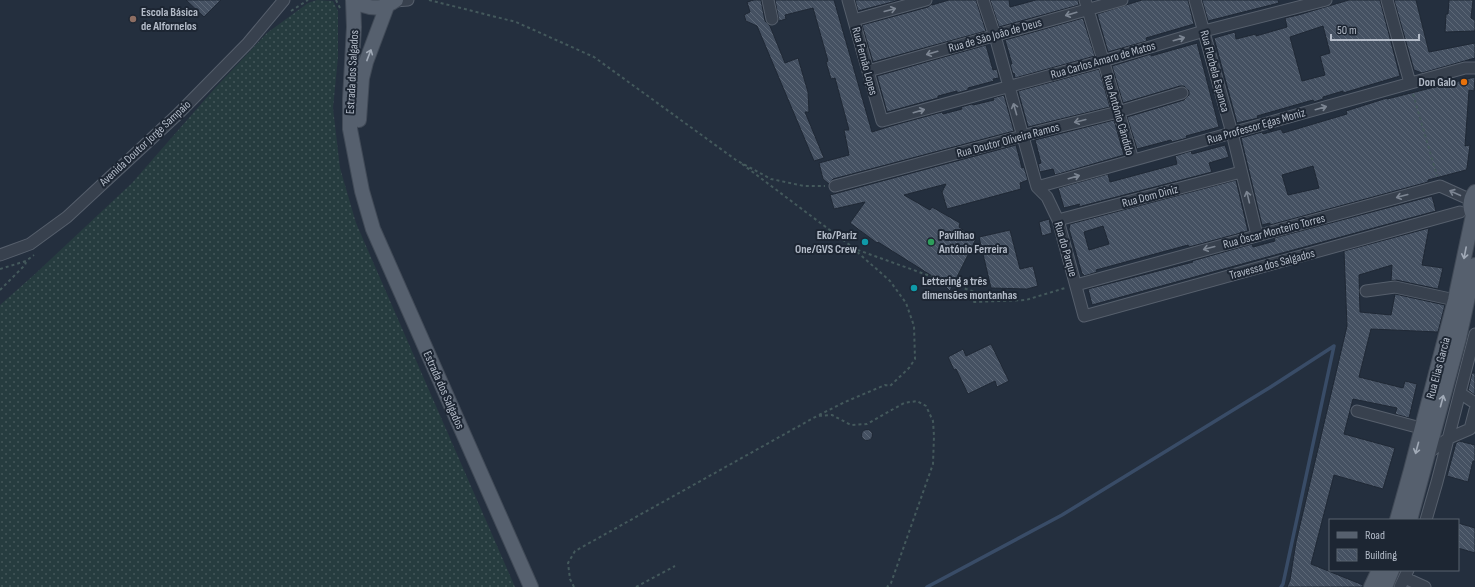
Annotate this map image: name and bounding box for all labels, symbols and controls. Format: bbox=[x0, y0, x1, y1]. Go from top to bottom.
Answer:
place label: Escola Básica de Alfornelos bbox=[141, 5, 198, 34]
one-way arrow bbox=[883, 6, 896, 13]
one-way arrow bbox=[1064, 11, 1077, 18]
marker: Escola Básica de Alfornelos bbox=[128, 14, 138, 24]
street label: Rua de São João de Deus bbox=[947, 15, 1043, 56]
scale bar bbox=[1331, 16, 1419, 42]
text: 50 m bbox=[1337, 23, 1357, 38]
street label: Rua Fernão Lopes bbox=[848, 25, 881, 97]
street label: Rua Florbela Espanca bbox=[1196, 29, 1233, 114]
street label: Estrada dos Salgados bbox=[343, 30, 362, 114]
one-way arrow bbox=[1173, 35, 1186, 42]
street label: Rua Carlos Amaro de Matos bbox=[1049, 38, 1157, 83]
one-way arrow bbox=[365, 49, 373, 61]
one-way arrow bbox=[926, 50, 939, 57]
street label: Rua António Cândido bbox=[1100, 73, 1137, 157]
place label: Don Galo bbox=[1419, 75, 1456, 90]
marker: Don Galo bbox=[1459, 77, 1469, 87]
street label: Avenida Doutor Jorge Sampaio bbox=[96, 97, 194, 190]
one-way arrow bbox=[1011, 103, 1018, 116]
one-way arrow bbox=[1314, 104, 1327, 111]
street label: Rua Professor Egas Moniz bbox=[1205, 105, 1308, 148]
one-way arrow bbox=[913, 107, 926, 114]
one-way arrow bbox=[1074, 118, 1087, 125]
street label: Rua Doutor Oliveira Ramos bbox=[955, 120, 1061, 161]
one-way arrow bbox=[1067, 173, 1080, 180]
street label: Rua Dom Diniz bbox=[1120, 182, 1180, 211]
one-way arrow bbox=[1450, 189, 1462, 196]
one-way arrow bbox=[1243, 191, 1251, 204]
one-way arrow bbox=[1396, 193, 1409, 201]
street label: Rua Óscar Monteiro Torres bbox=[1222, 211, 1327, 252]
street label: Rua do Parque bbox=[1051, 220, 1081, 279]
place label: Eko/Pariz One/GVS Crew bbox=[795, 228, 858, 257]
place label: Pavilhao António Ferreira bbox=[938, 228, 1008, 257]
marker: Eko/Pariz One/GVS Crew bbox=[860, 237, 870, 247]
marker: Pavilhao António Ferreira bbox=[926, 237, 936, 247]
one-way arrow bbox=[1203, 245, 1216, 253]
street label: Travessa dos Salgados bbox=[1228, 246, 1316, 283]
one-way arrow bbox=[1460, 247, 1468, 260]
place label: Lettering a três dimensões montanhas bbox=[922, 274, 1018, 303]
marker: Lettering a três dimensões montanhas bbox=[909, 283, 919, 293]
street label: Rua Elias Garcia bbox=[1423, 335, 1454, 401]
street label: Estrada dos Salgados bbox=[420, 349, 467, 432]
one-way arrow bbox=[1439, 395, 1447, 408]
one-way arrow bbox=[1413, 441, 1420, 454]
legend bbox=[1329, 519, 1459, 571]
text: Road bbox=[1365, 528, 1385, 543]
text: Building bbox=[1365, 548, 1397, 563]

